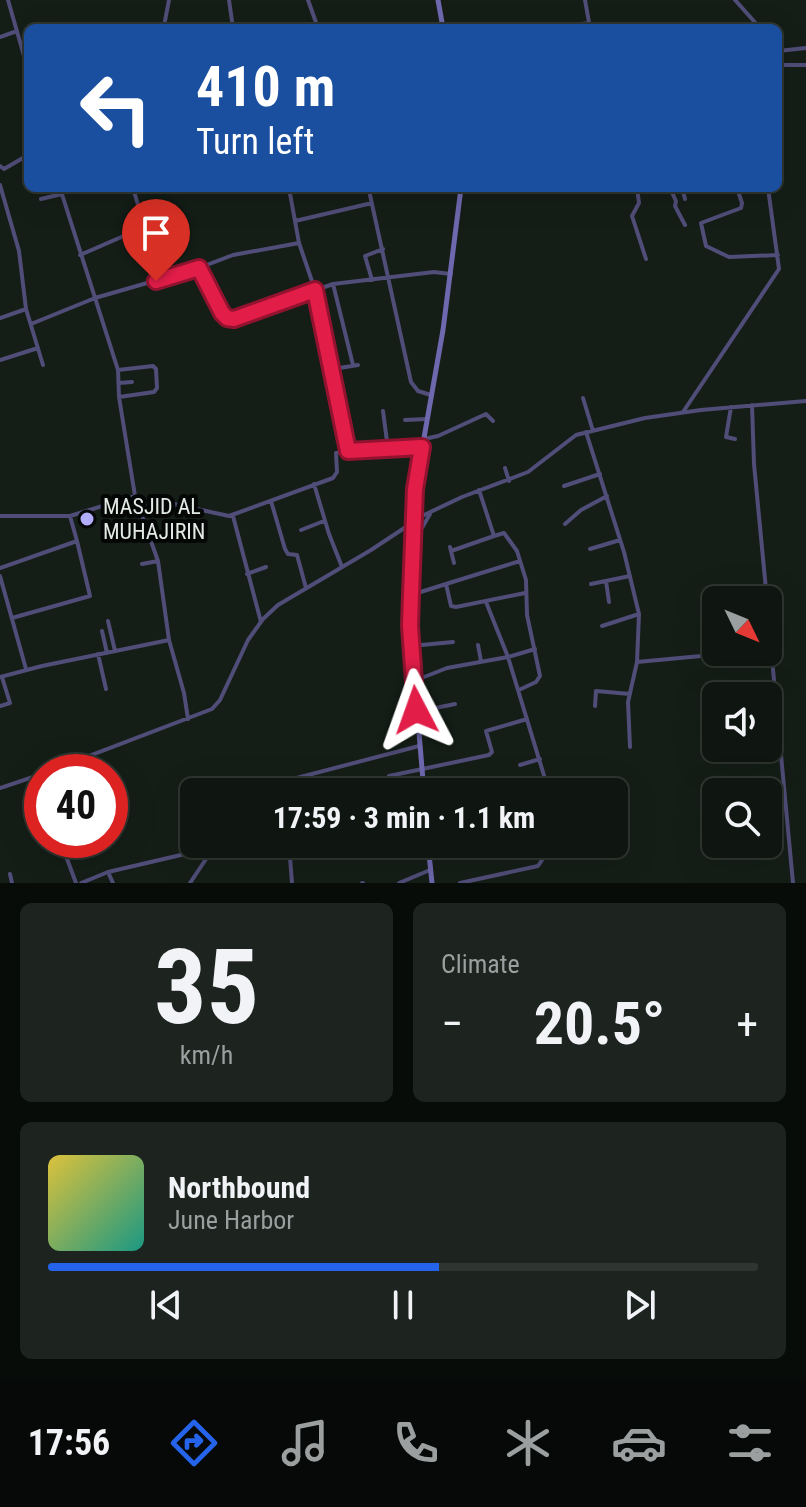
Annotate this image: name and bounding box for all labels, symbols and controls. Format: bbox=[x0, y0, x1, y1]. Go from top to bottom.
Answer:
text: 410 m bbox=[196, 54, 335, 120]
icon: left bbox=[64, 56, 168, 160]
text: Turn left bbox=[196, 121, 314, 163]
pin bbox=[122, 199, 190, 281]
icon: arrive bbox=[134, 211, 178, 255]
place label: MASJID AL MUHAJIRIN bbox=[103, 494, 205, 544]
marker: MASJID AL MUHAJIRIN bbox=[78, 510, 96, 528]
north arrow bbox=[702, 586, 782, 666]
map controls bbox=[702, 586, 782, 858]
position arrow bbox=[374, 668, 458, 752]
button: sound bbox=[702, 682, 782, 762]
speed limit sign: 40 bbox=[24, 754, 128, 858]
button: search bbox=[702, 778, 782, 858]
text: 17:59 · 3 min · 1.1 km bbox=[273, 800, 535, 835]
text: 35 bbox=[154, 927, 259, 1048]
text: Climate bbox=[441, 949, 520, 979]
text: 20.5° bbox=[534, 988, 665, 1059]
text: − bbox=[441, 998, 463, 1050]
text: + bbox=[736, 998, 758, 1050]
text: km/h bbox=[180, 1040, 233, 1070]
text: Northbound bbox=[168, 1170, 310, 1205]
text: June Harbor bbox=[168, 1205, 294, 1235]
icon: previous bbox=[144, 1283, 188, 1327]
icon: pause bbox=[381, 1283, 425, 1327]
icon: next bbox=[618, 1283, 662, 1327]
icon: directions bbox=[166, 1415, 222, 1471]
icon: music bbox=[277, 1415, 333, 1471]
icon: phone bbox=[388, 1415, 444, 1471]
icon: climate bbox=[500, 1415, 556, 1471]
icon: car bbox=[611, 1415, 667, 1471]
icon: filters bbox=[722, 1415, 778, 1471]
text: 17:56 bbox=[28, 1422, 110, 1464]

